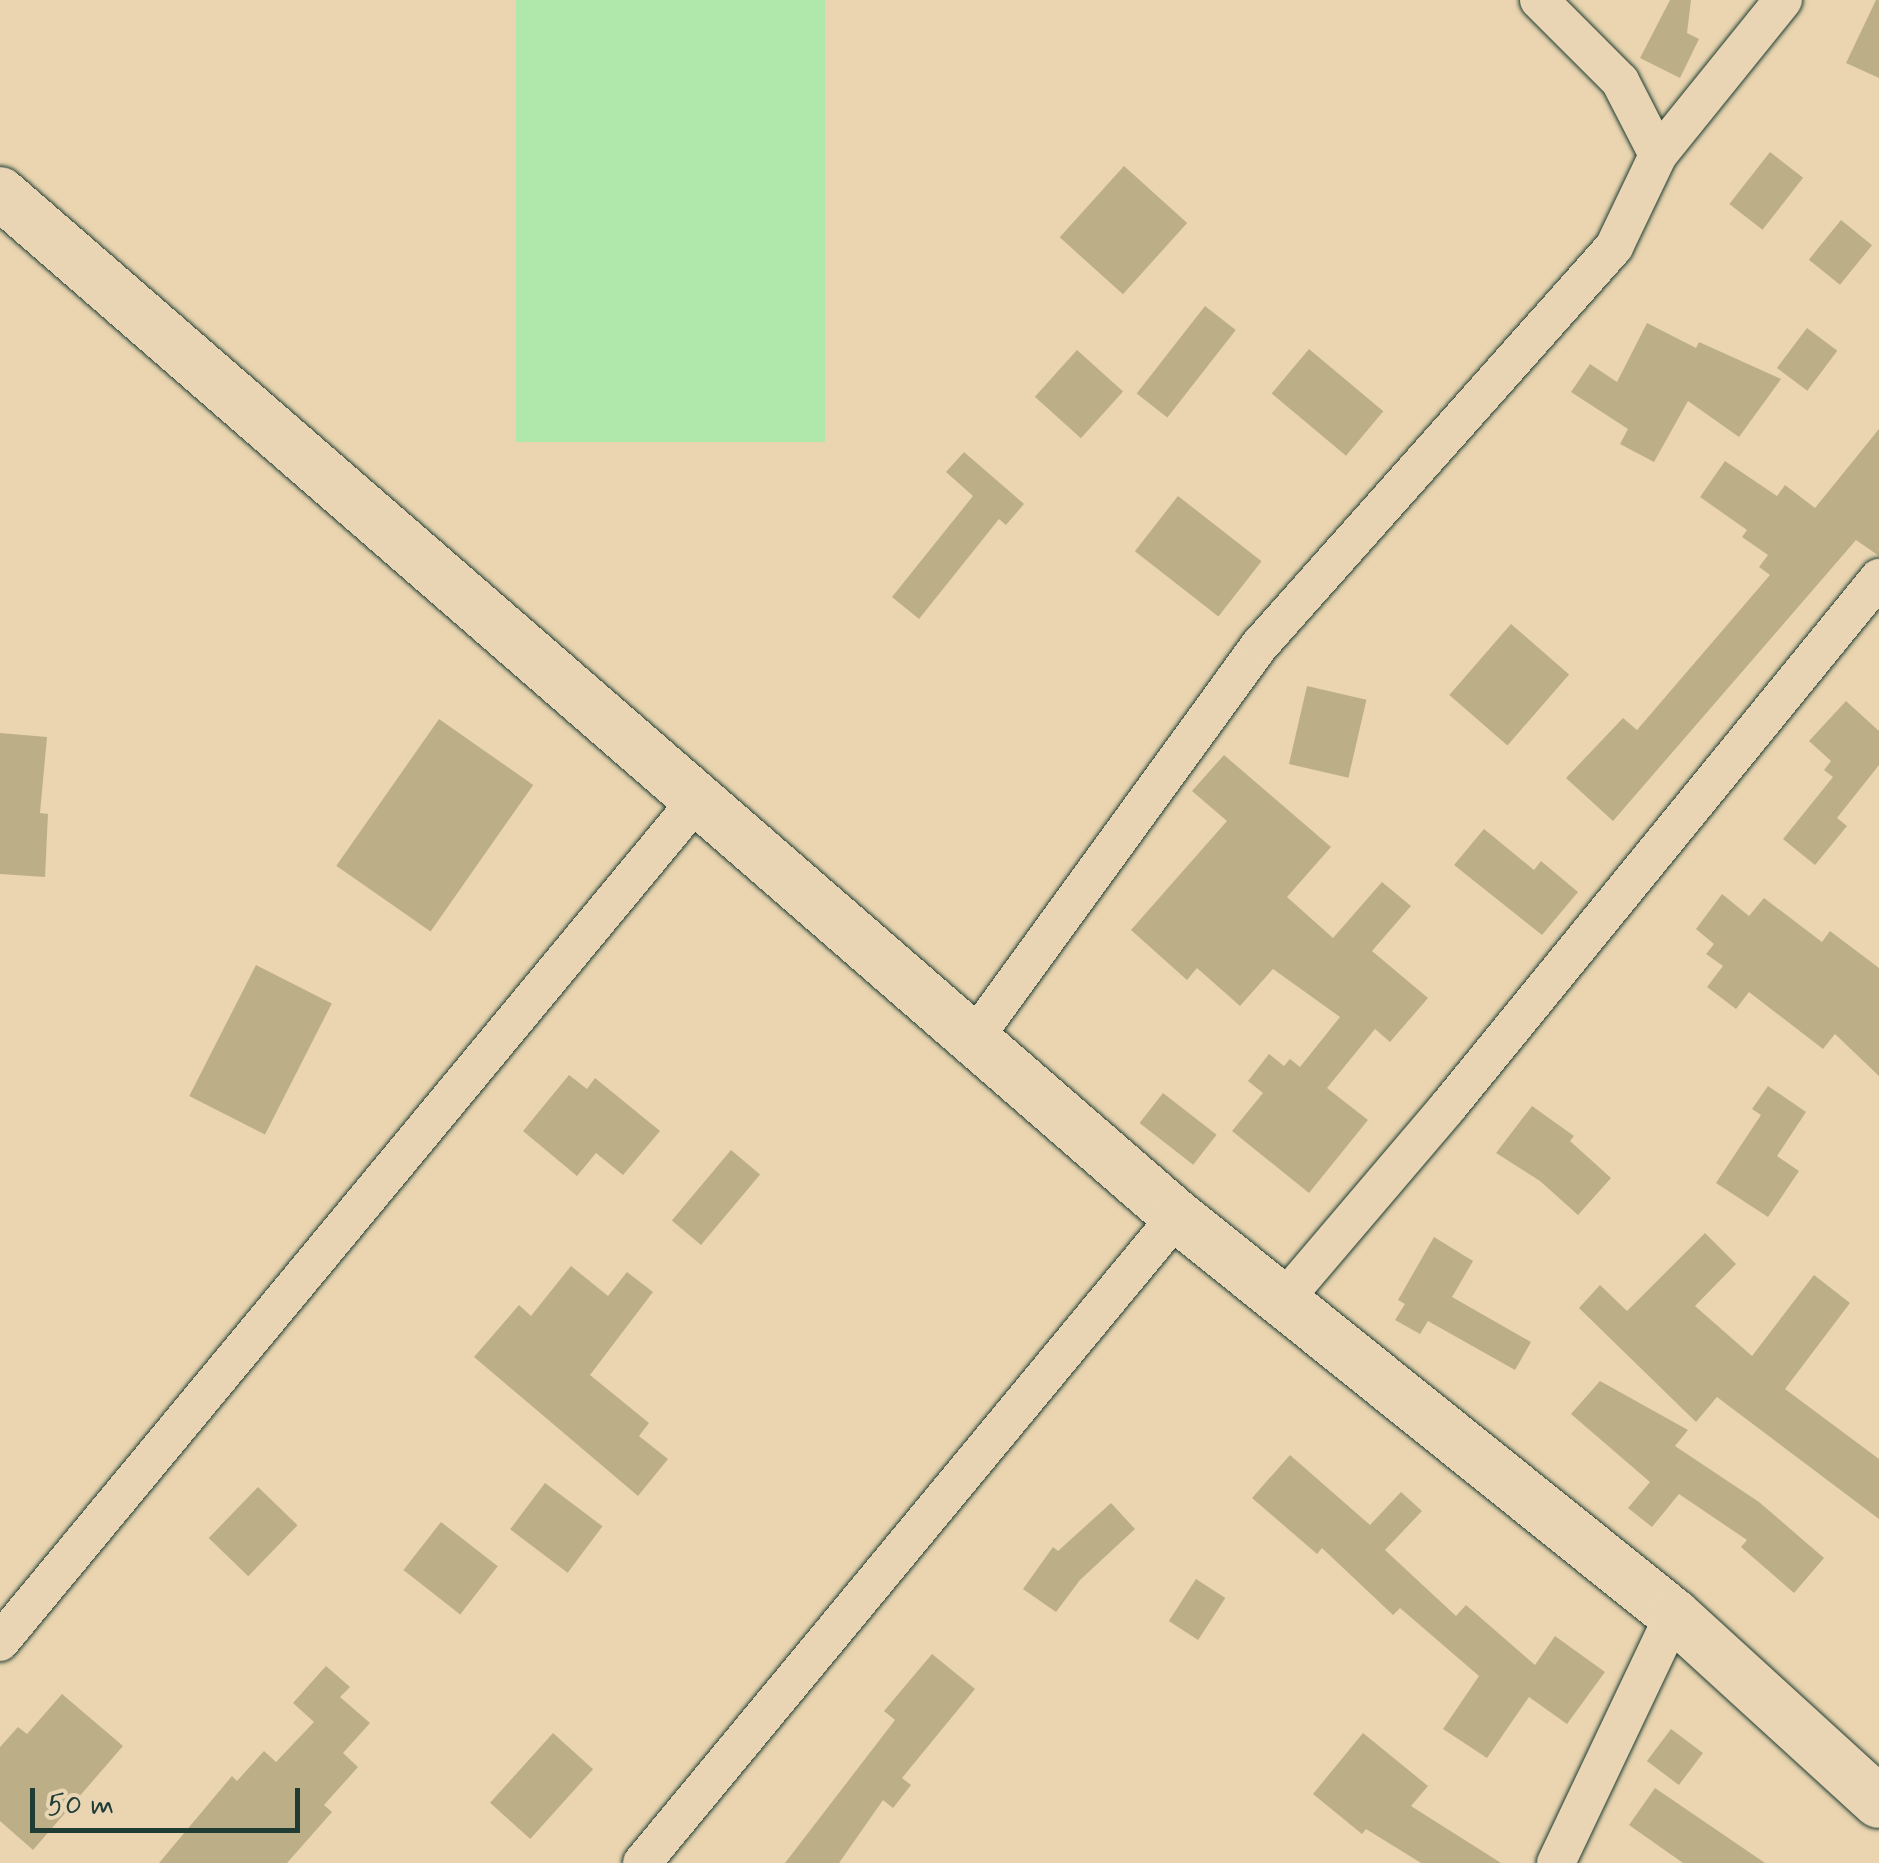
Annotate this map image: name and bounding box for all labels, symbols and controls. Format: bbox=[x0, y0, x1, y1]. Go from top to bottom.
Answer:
scale bar bbox=[35, 1768, 305, 1830]
text: 50 m bbox=[47, 1786, 114, 1825]

